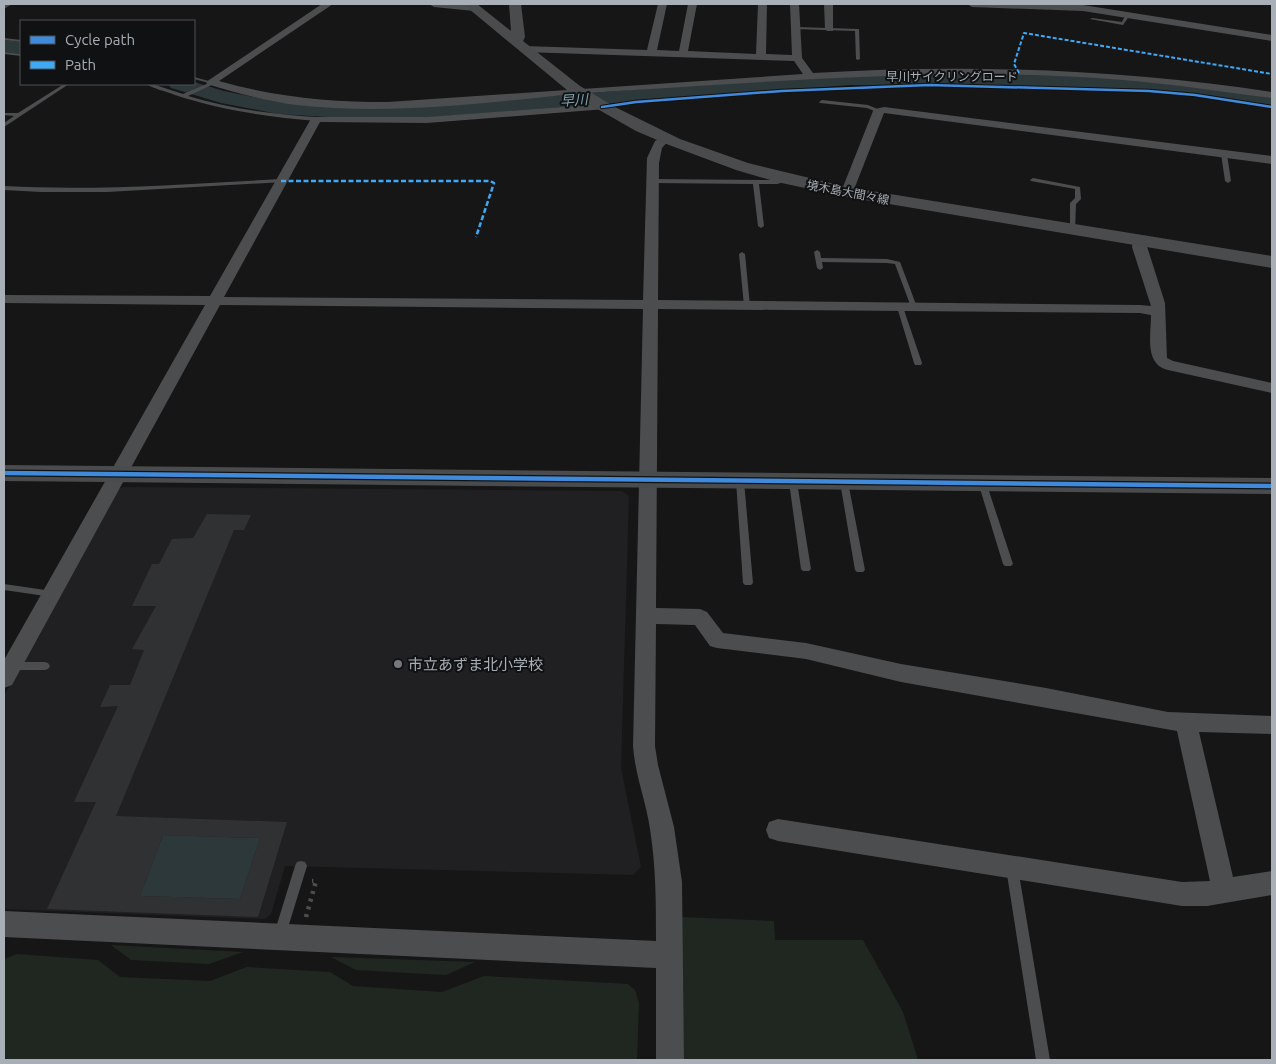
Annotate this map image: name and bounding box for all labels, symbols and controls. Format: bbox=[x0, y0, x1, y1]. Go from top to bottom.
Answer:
legend bbox=[20, 20, 195, 85]
text: Cycle path bbox=[65, 31, 135, 48]
text: Path bbox=[65, 56, 96, 73]
street label: 早川サイクリングロード bbox=[886, 70, 1018, 83]
water label: 早川 bbox=[559, 91, 591, 109]
street label: 境木島大間々線 bbox=[806, 178, 890, 206]
place label: 市立あずま北小学校 bbox=[408, 656, 543, 673]
marker: 市立あずま北小学校 bbox=[392, 658, 404, 670]

